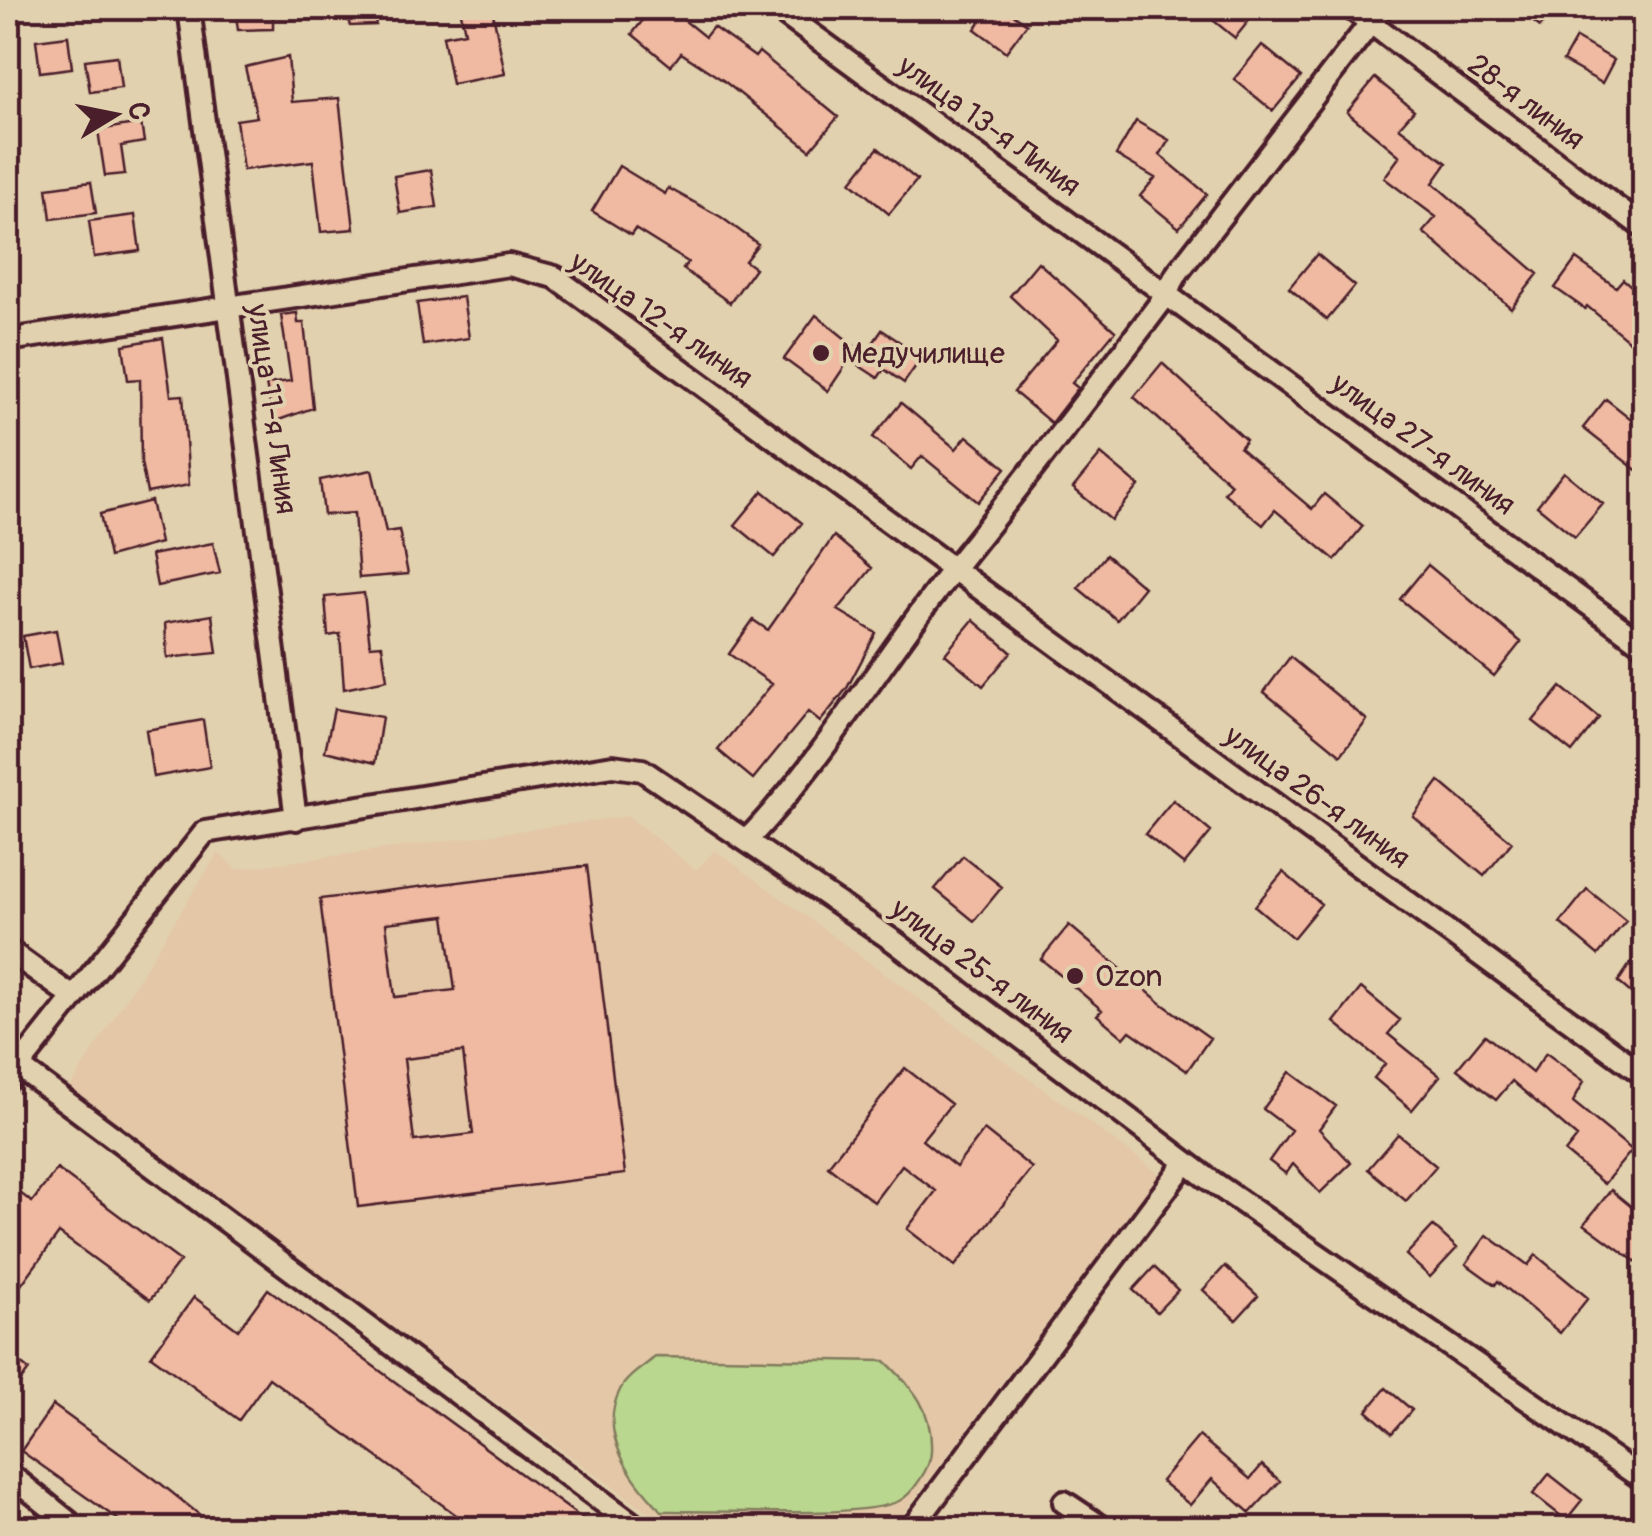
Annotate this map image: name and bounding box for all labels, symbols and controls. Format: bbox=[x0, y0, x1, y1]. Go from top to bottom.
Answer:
street label: 28-я линия bbox=[1460, 46, 1592, 158]
street label: улица 13-я Линия bbox=[890, 47, 1088, 205]
north arrow bbox=[65, 65, 165, 165]
text: С bbox=[119, 99, 157, 122]
street label: улица 12-я линия bbox=[562, 243, 760, 397]
street label: улица 11-я Линия bbox=[239, 301, 305, 516]
place label: Медучилище bbox=[841, 335, 1005, 372]
marker: Медучилище bbox=[810, 342, 832, 364]
street label: улица 27-я линия bbox=[1323, 364, 1522, 523]
street label: улица 26-я линия bbox=[1216, 717, 1417, 877]
street label: улица 25-я линия bbox=[883, 890, 1081, 1052]
place label: Ozon bbox=[1095, 958, 1162, 995]
marker: Ozon bbox=[1064, 965, 1086, 987]

